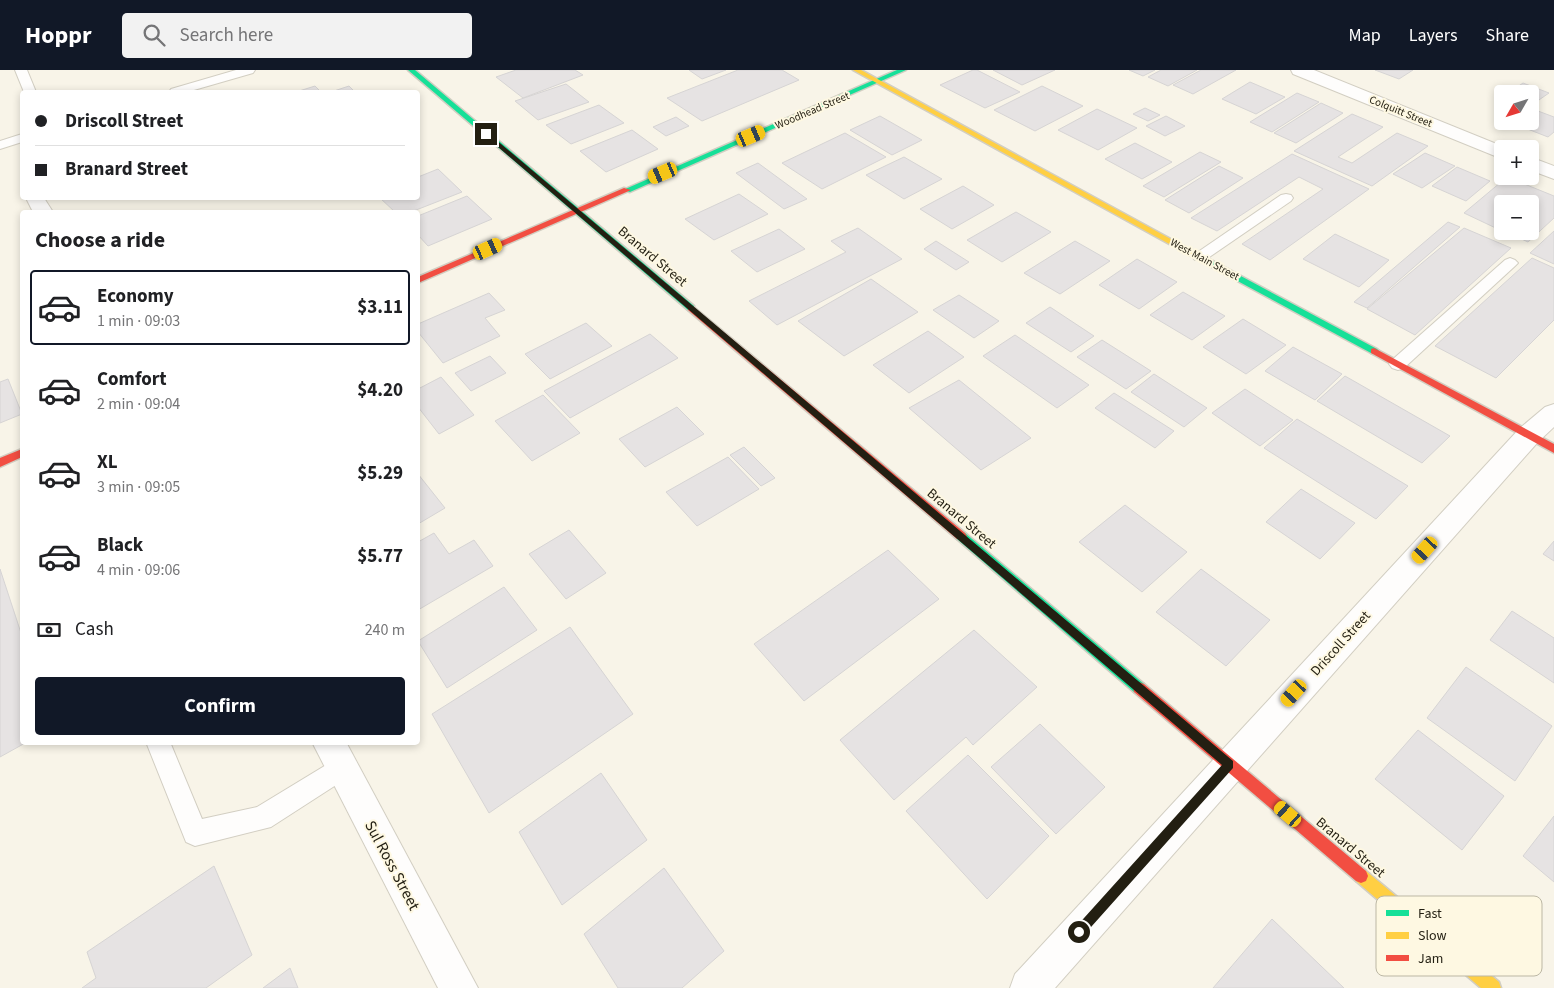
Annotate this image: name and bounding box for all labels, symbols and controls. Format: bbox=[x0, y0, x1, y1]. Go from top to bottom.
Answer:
search box bbox=[122, 13, 472, 58]
text: Hoppr bbox=[25, 18, 92, 53]
icon: search bbox=[140, 21, 168, 49]
text: Search here bbox=[180, 22, 273, 49]
text: Map bbox=[1349, 23, 1381, 48]
text: Layers bbox=[1409, 23, 1458, 48]
text: Share bbox=[1486, 23, 1529, 48]
north arrow bbox=[1494, 85, 1539, 130]
map controls bbox=[1494, 85, 1539, 240]
street label: Woodhead Street bbox=[773, 88, 852, 133]
street label: Colquitt Street bbox=[1367, 92, 1435, 131]
text: Driscoll Street bbox=[65, 108, 183, 135]
route end bbox=[475, 123, 497, 145]
car bbox=[734, 123, 767, 149]
button: + bbox=[1494, 140, 1539, 185]
text: Branard Street bbox=[65, 156, 188, 183]
car bbox=[646, 160, 679, 186]
button: − bbox=[1494, 195, 1539, 240]
street label: Branard Street bbox=[613, 222, 691, 292]
text: Choose a ride bbox=[35, 224, 165, 256]
street label: West Main Street bbox=[1167, 235, 1242, 284]
car bbox=[471, 236, 504, 262]
text: Economy bbox=[97, 283, 174, 310]
icon: car bbox=[37, 285, 82, 330]
text: $3.11 bbox=[357, 294, 403, 321]
text: 1 min · 09:03 bbox=[97, 310, 180, 332]
text: Comfort bbox=[97, 366, 167, 393]
icon: car bbox=[37, 368, 82, 413]
text: $4.20 bbox=[357, 377, 403, 404]
text: 2 min · 09:04 bbox=[97, 393, 180, 415]
text: XL bbox=[97, 449, 118, 476]
icon: car bbox=[37, 451, 82, 496]
text: $5.29 bbox=[357, 460, 403, 487]
text: 3 min · 09:05 bbox=[97, 476, 180, 498]
street label: Branard Street bbox=[922, 484, 1000, 554]
text: Black bbox=[97, 532, 143, 559]
icon: car bbox=[37, 534, 82, 579]
car bbox=[1409, 534, 1440, 566]
text: $5.77 bbox=[357, 543, 403, 570]
text: 4 min · 09:06 bbox=[97, 559, 180, 581]
street label: Driscoll Street bbox=[1306, 607, 1376, 681]
icon: cash bbox=[35, 616, 63, 644]
text: Cash bbox=[75, 616, 114, 643]
text: 240 m bbox=[365, 619, 405, 641]
button: Confirm bbox=[35, 677, 405, 735]
car bbox=[1278, 677, 1309, 709]
car bbox=[1271, 798, 1304, 830]
street label: Branard Street bbox=[1311, 813, 1389, 883]
street label: Sul Ross Street bbox=[359, 817, 425, 915]
legend bbox=[1376, 896, 1542, 976]
text: Fast bbox=[1418, 904, 1442, 924]
route start bbox=[1068, 921, 1090, 943]
text: Slow bbox=[1418, 926, 1447, 946]
text: Jam bbox=[1418, 949, 1443, 969]

